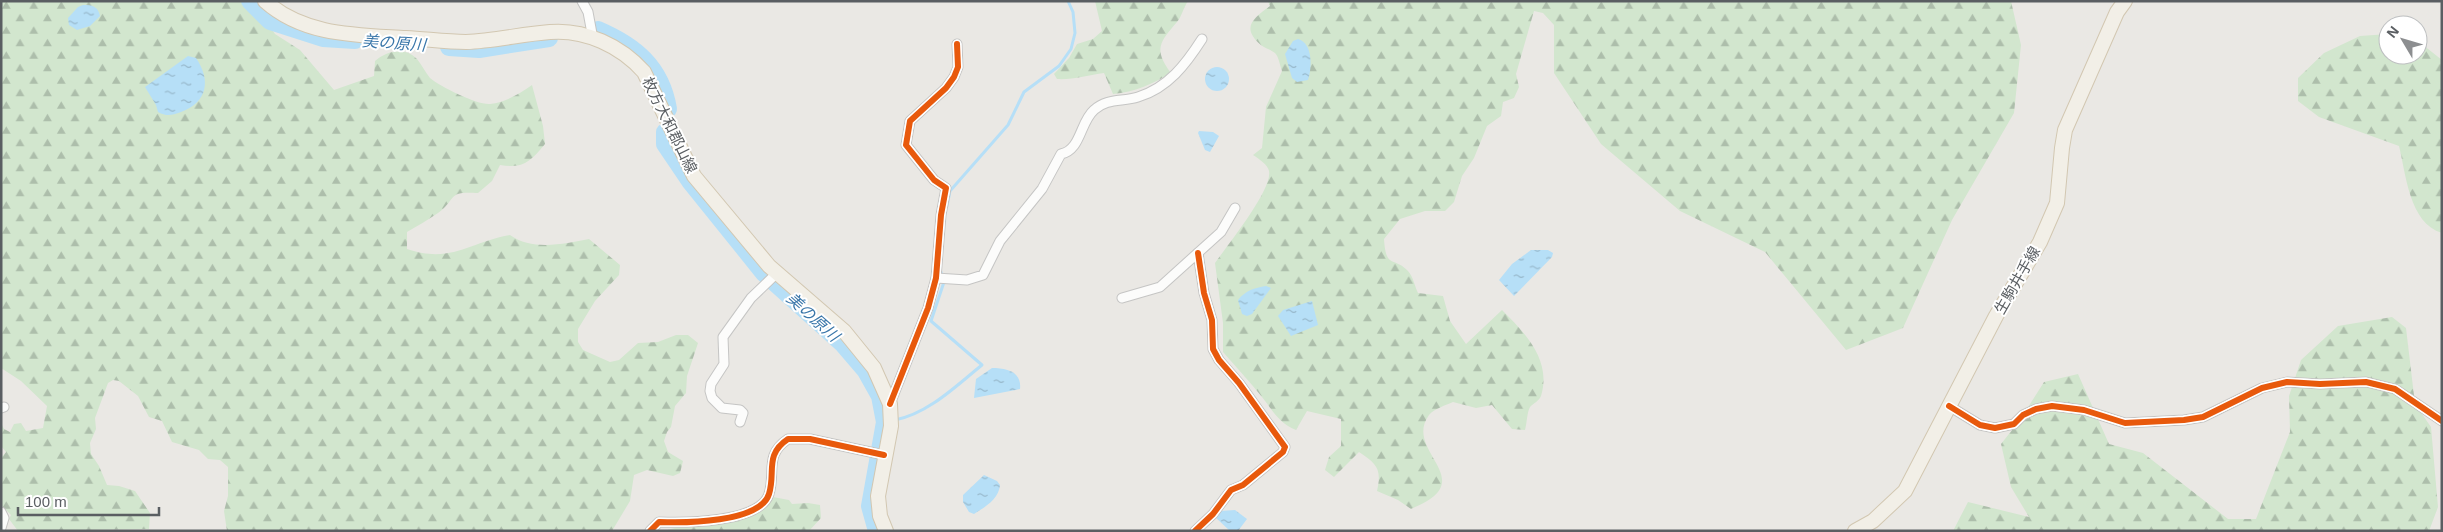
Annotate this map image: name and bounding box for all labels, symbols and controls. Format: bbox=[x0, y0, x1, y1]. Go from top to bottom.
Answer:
north arrow bbox=[2378, 15, 2428, 65]
text: N bbox=[2383, 23, 2402, 41]
water label: 美の原川 bbox=[361, 32, 429, 54]
street label: 枚方大和郡山線 bbox=[639, 74, 701, 176]
street label: 生駒井手線 bbox=[1991, 243, 2043, 317]
water label: 美の原川 bbox=[784, 289, 844, 346]
scale bar bbox=[18, 484, 159, 516]
text: 100 m bbox=[25, 493, 67, 510]

